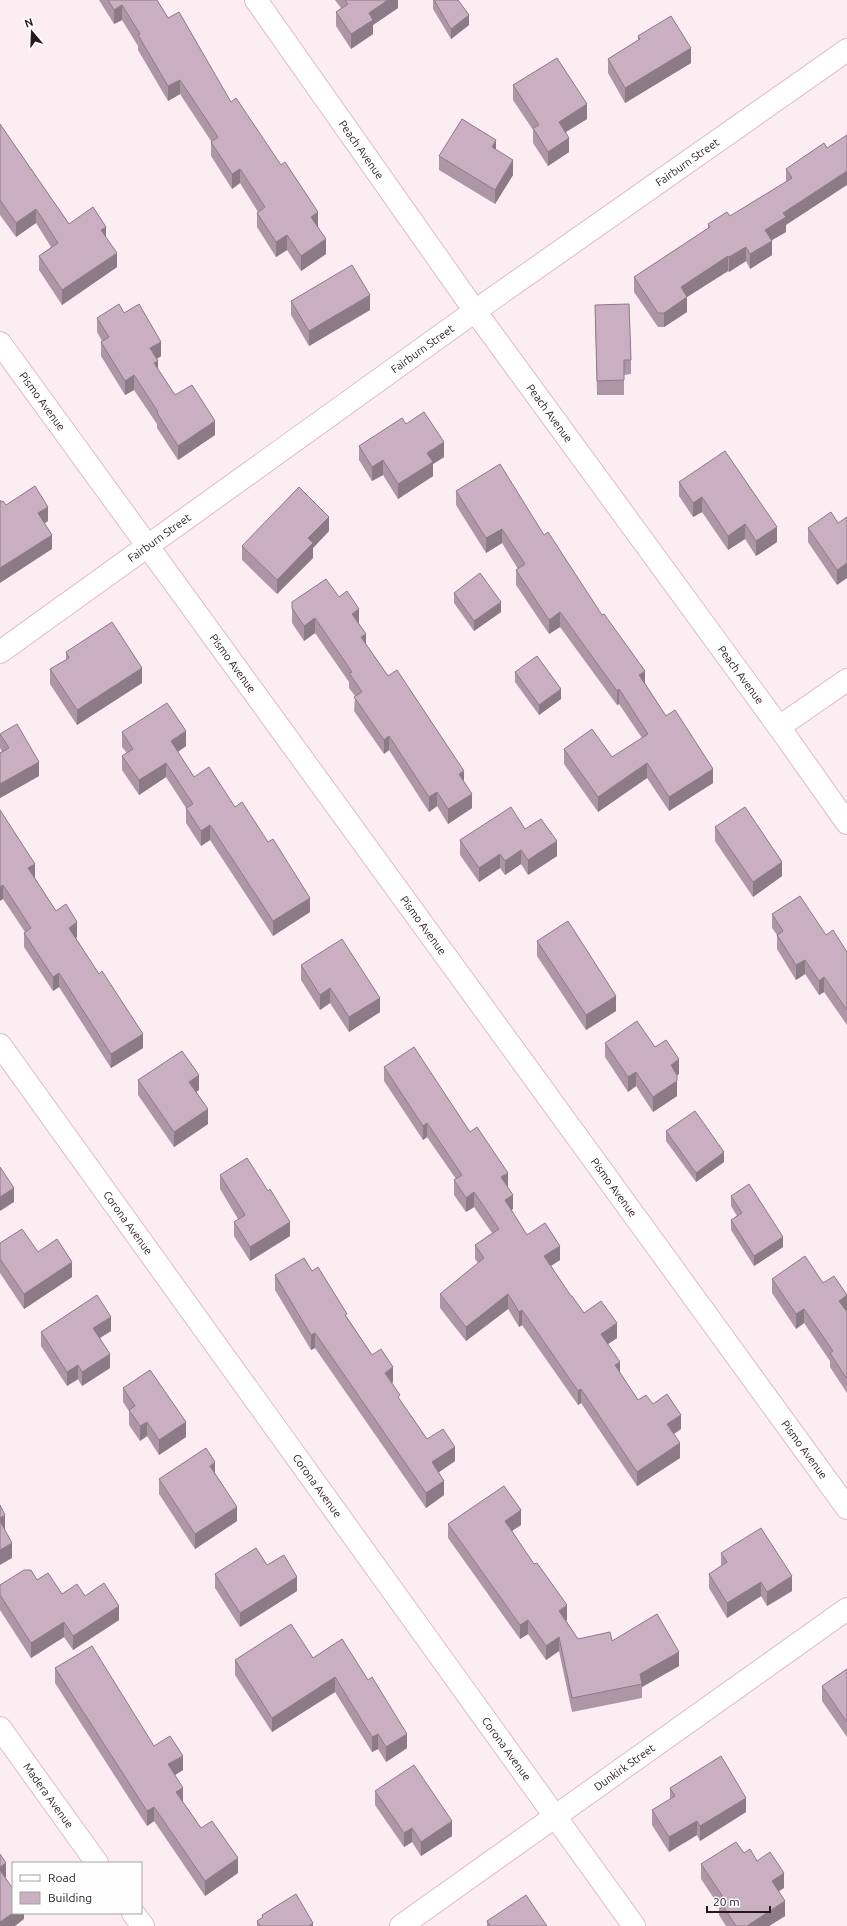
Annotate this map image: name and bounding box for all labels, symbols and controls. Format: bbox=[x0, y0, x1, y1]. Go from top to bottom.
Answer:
north arrow bbox=[12, 12, 52, 52]
text: N bbox=[23, 16, 35, 30]
street label: Peach Avenue bbox=[337, 118, 386, 181]
street label: Fairburn Street bbox=[653, 135, 722, 188]
street label: Fairburn Street bbox=[389, 322, 457, 375]
street label: Pismo Avenue bbox=[17, 370, 68, 433]
street label: Peach Avenue bbox=[524, 382, 575, 445]
street label: Fairburn Street bbox=[126, 511, 193, 564]
street label: Pismo Avenue bbox=[208, 632, 258, 695]
street label: Peach Avenue bbox=[716, 643, 766, 706]
street label: Pismo Avenue bbox=[398, 894, 449, 957]
street label: Pismo Avenue bbox=[589, 1156, 639, 1219]
street label: Corona Avenue bbox=[101, 1189, 155, 1257]
street label: Pismo Avenue bbox=[779, 1418, 830, 1481]
street label: Corona Avenue bbox=[290, 1452, 344, 1520]
street label: Corona Avenue bbox=[480, 1715, 533, 1783]
street label: Dunkirk Street bbox=[592, 1741, 658, 1793]
street label: Madera Avenue bbox=[21, 1761, 76, 1830]
legend bbox=[12, 1862, 142, 1914]
text: Road bbox=[48, 1871, 76, 1884]
scale bar bbox=[707, 1888, 770, 1914]
text: Building bbox=[48, 1891, 92, 1904]
text: 20 m bbox=[713, 1895, 740, 1908]

